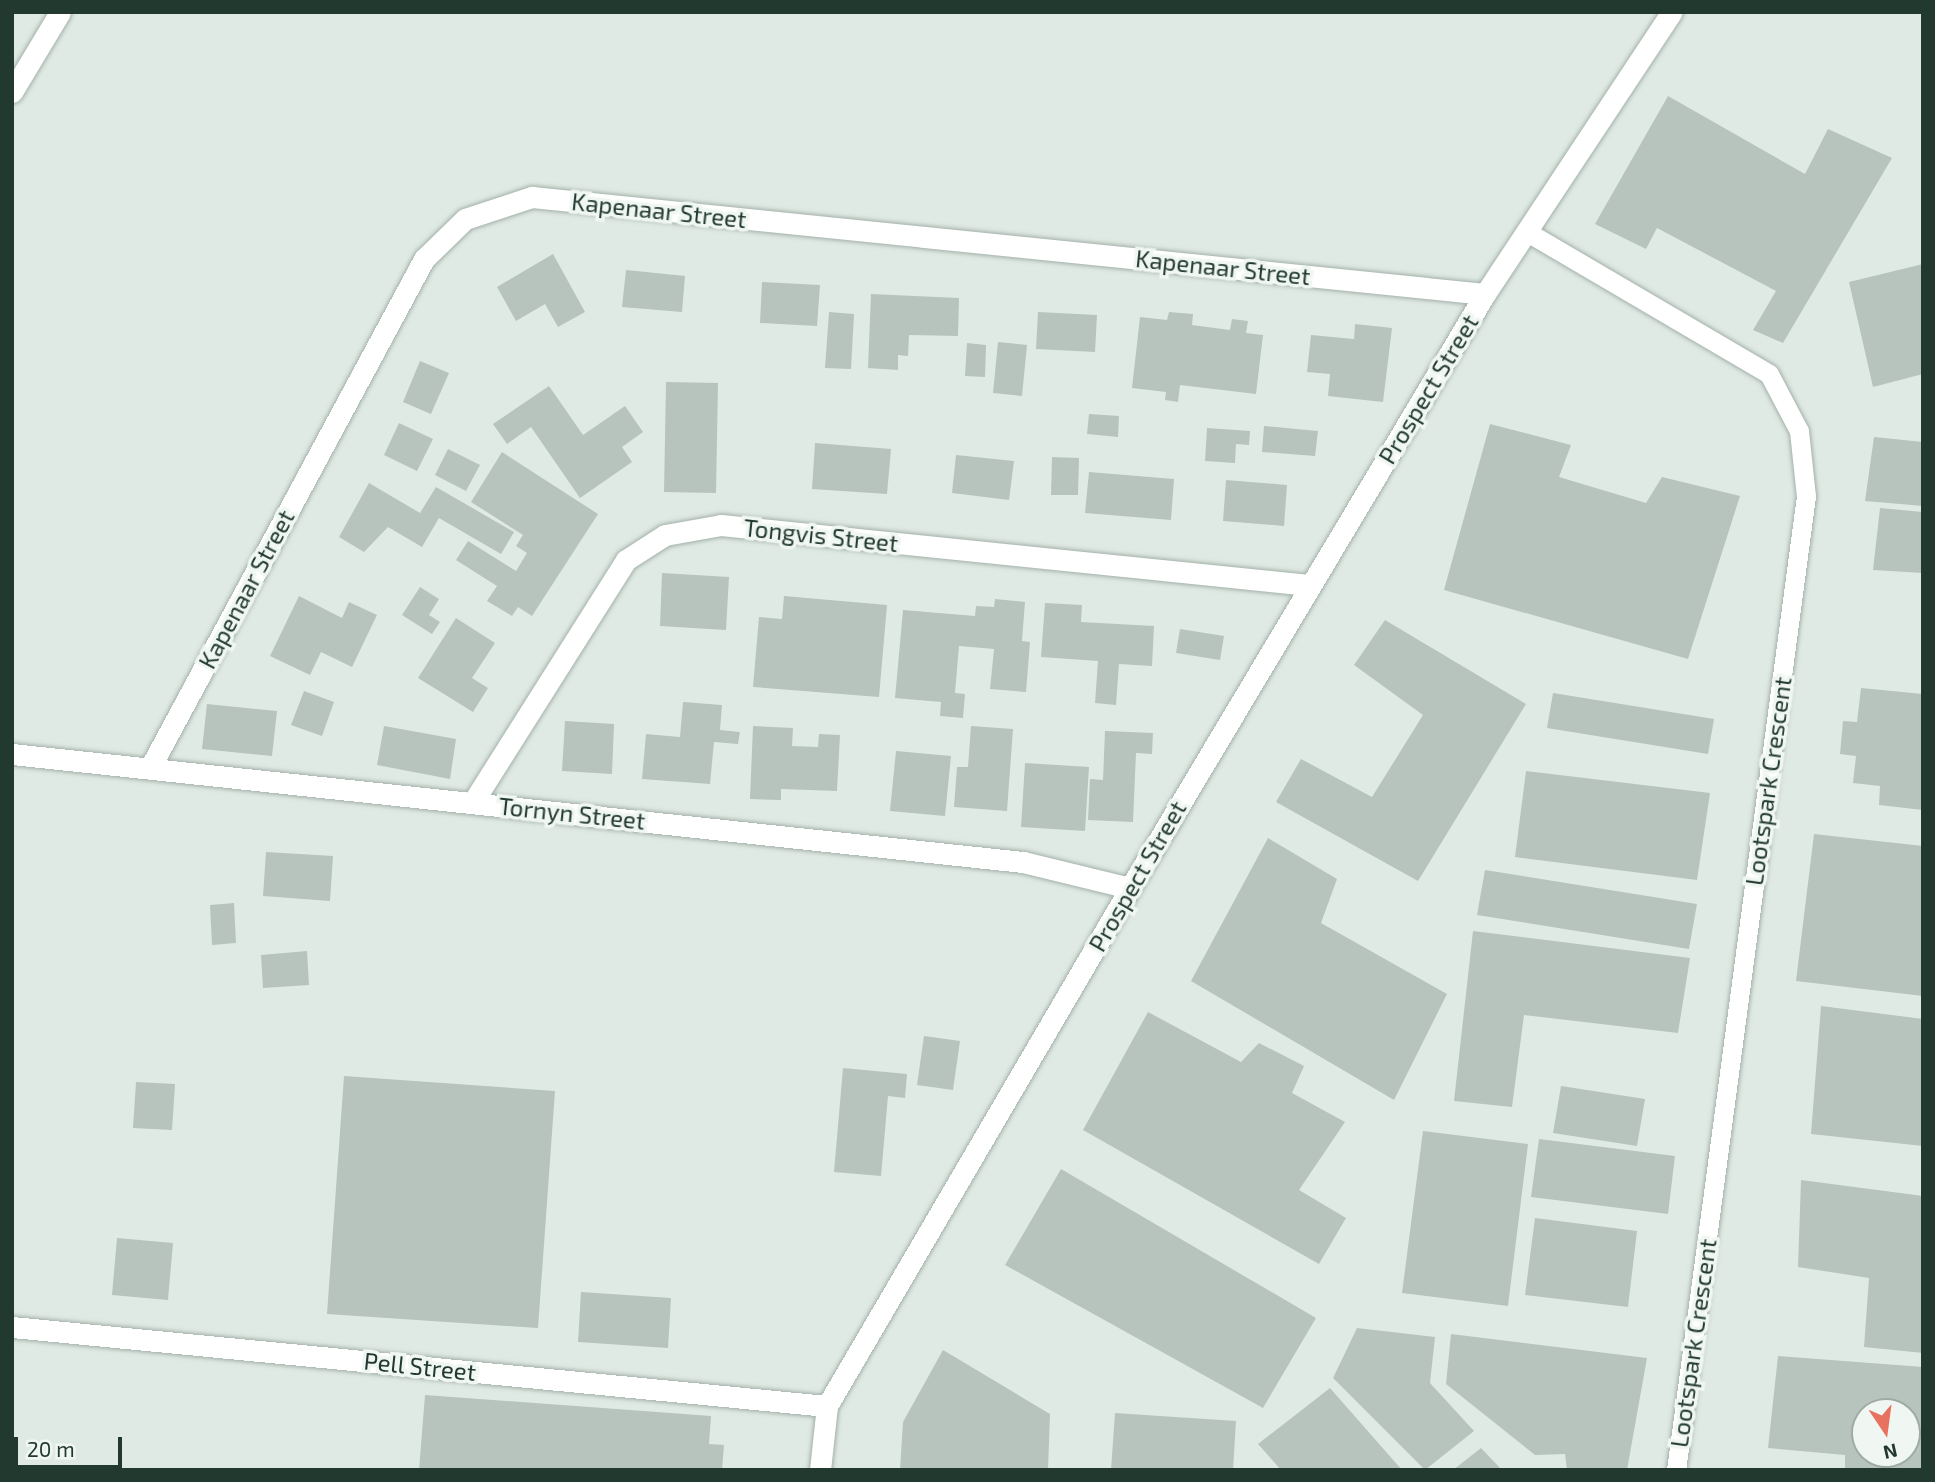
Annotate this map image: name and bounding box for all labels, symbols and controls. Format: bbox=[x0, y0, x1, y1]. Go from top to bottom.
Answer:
street label: Kapenaar Street bbox=[570, 186, 748, 234]
street label: Kapenaar Street bbox=[1134, 243, 1312, 291]
street label: Prospect Street bbox=[1372, 309, 1484, 469]
street label: Kapenaar Street bbox=[192, 504, 300, 674]
street label: Tongvis Street bbox=[742, 513, 900, 557]
street label: Lootspark Crescent bbox=[1739, 675, 1797, 887]
street label: Tornyn Street bbox=[497, 791, 647, 835]
street label: Prospect Street bbox=[1082, 796, 1192, 956]
street label: Lootspark Crescent bbox=[1664, 1237, 1722, 1449]
street label: Pell Street bbox=[362, 1346, 478, 1386]
north arrow bbox=[1851, 1398, 1921, 1468]
scale bar bbox=[18, 1422, 126, 1466]
text: 20 m bbox=[27, 1436, 75, 1461]
text: N bbox=[1881, 1439, 1900, 1465]

